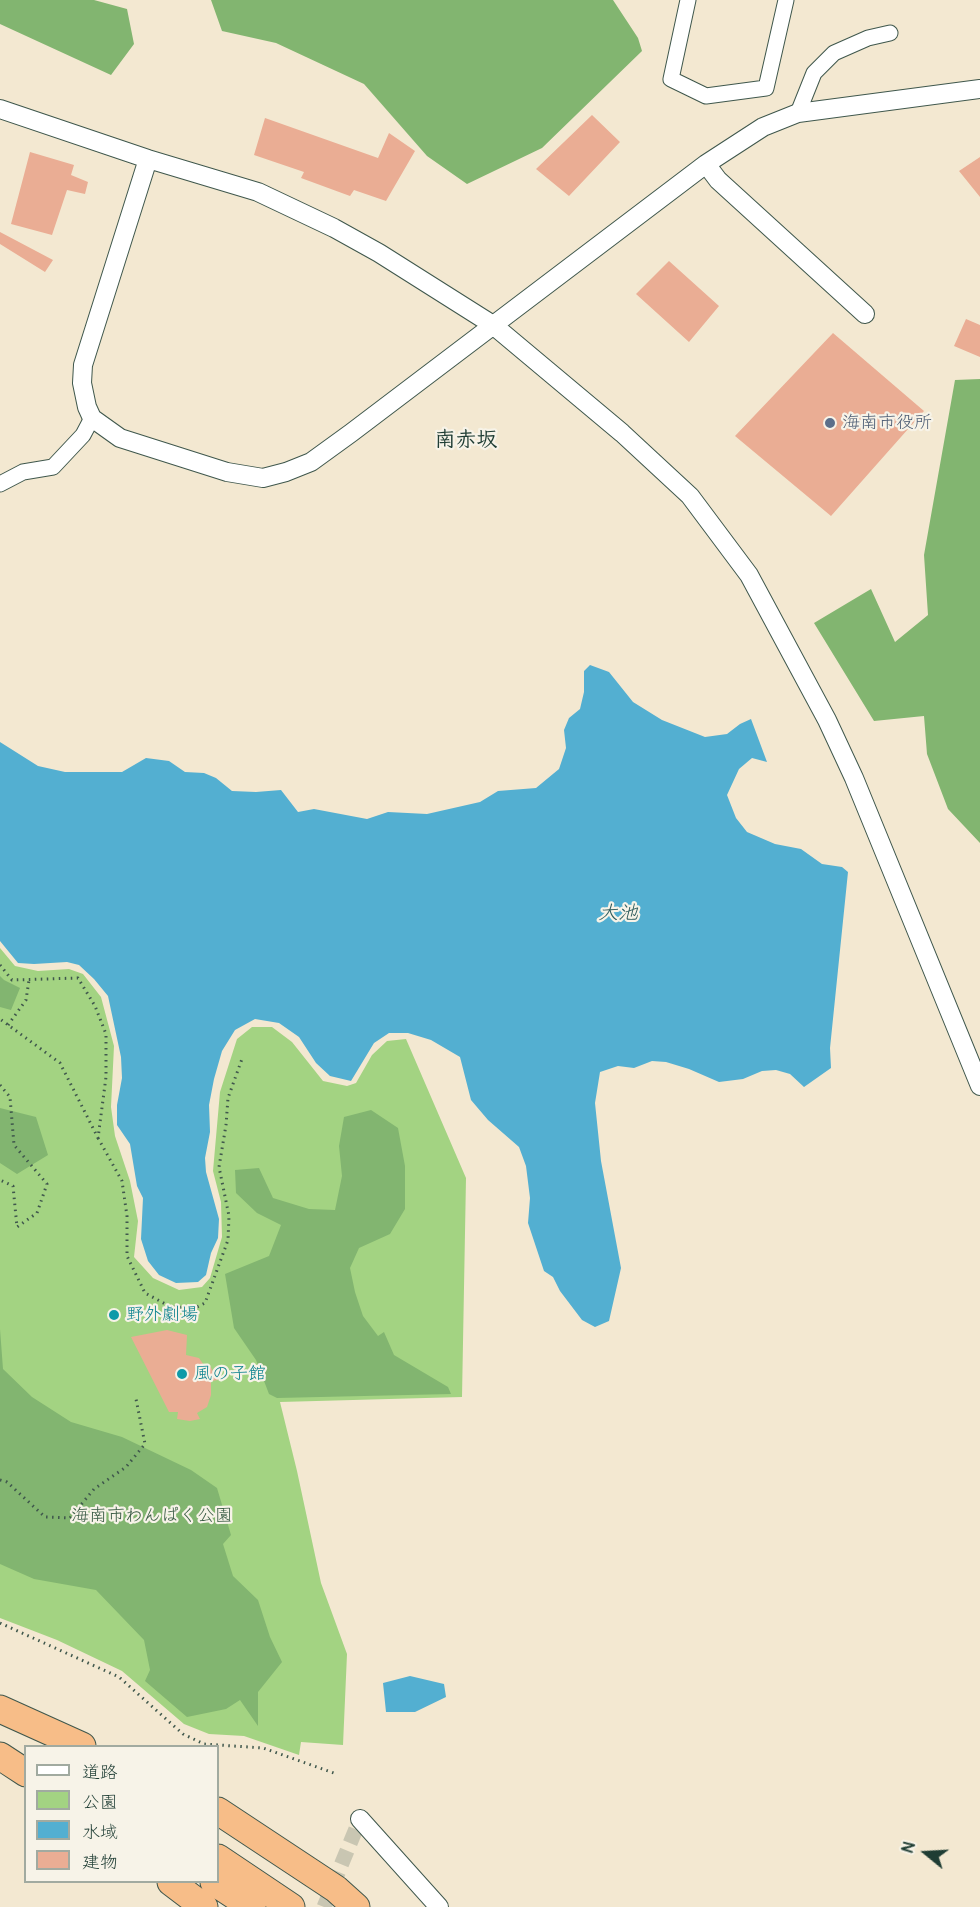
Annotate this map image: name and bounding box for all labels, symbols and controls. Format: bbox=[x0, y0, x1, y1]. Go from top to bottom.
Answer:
place label: 海南市役所 bbox=[842, 412, 932, 434]
marker: 海南市役所 bbox=[823, 416, 837, 430]
district label: 南赤坂 bbox=[435, 428, 497, 454]
water label: 大池 bbox=[598, 902, 638, 926]
place label: 野外劇場 bbox=[126, 1304, 198, 1326]
marker: 野外劇場 bbox=[107, 1308, 121, 1322]
place label: 風の子館 bbox=[194, 1363, 266, 1385]
marker: 風の子館 bbox=[175, 1367, 189, 1381]
park label: 海南市わんぱく公園 bbox=[71, 1505, 233, 1527]
legend bbox=[24, 1745, 219, 1883]
text: 道路 bbox=[82, 1761, 118, 1784]
text: 公園 bbox=[82, 1791, 118, 1814]
text: 水域 bbox=[82, 1821, 118, 1844]
north arrow bbox=[896, 1823, 956, 1883]
text: N bbox=[898, 1839, 920, 1856]
text: 建物 bbox=[82, 1851, 118, 1874]

